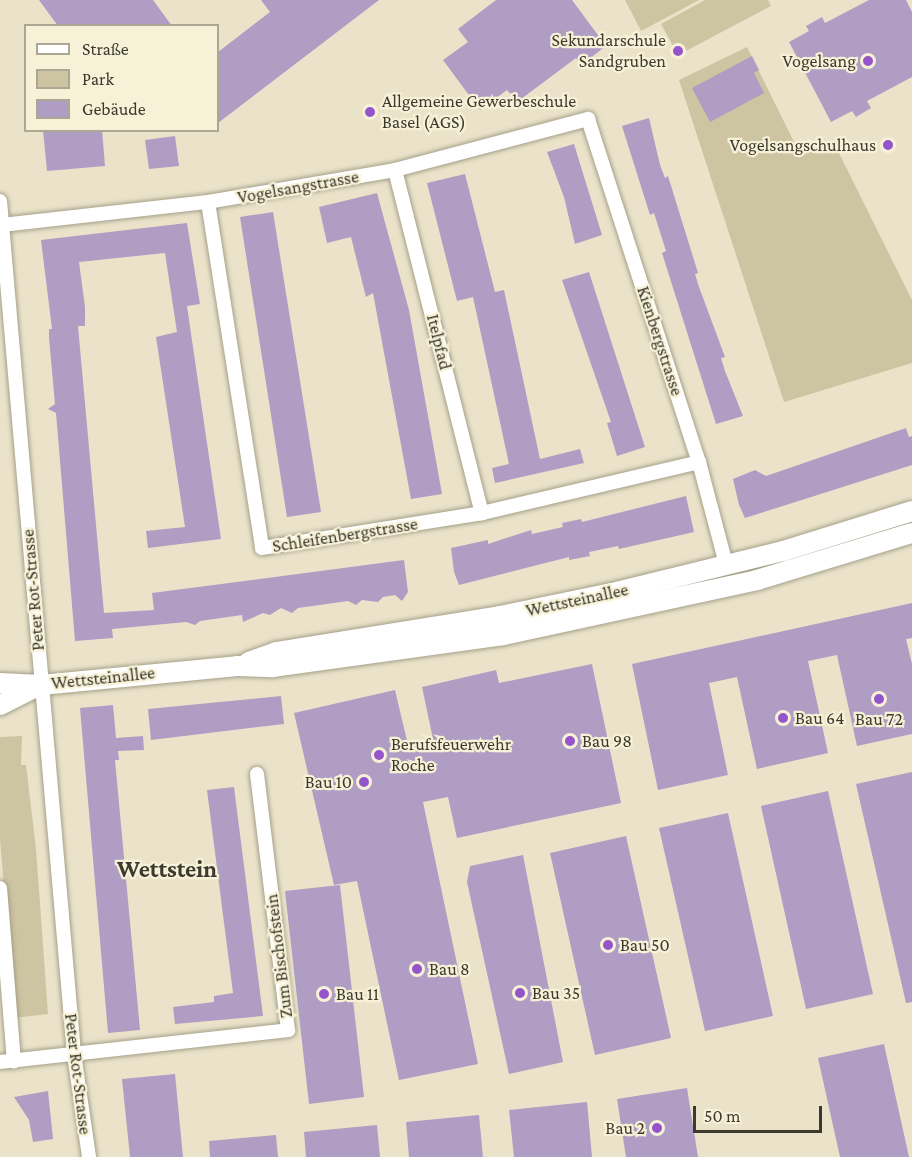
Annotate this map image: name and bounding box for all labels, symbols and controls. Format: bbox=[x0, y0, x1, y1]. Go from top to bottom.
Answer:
legend bbox=[24, 24, 219, 132]
place label: Sekundarschule Sandgruben bbox=[552, 30, 666, 72]
text: Straße bbox=[82, 39, 129, 59]
marker: Sekundarschule Sandgruben bbox=[671, 44, 685, 58]
place label: Vogelsang bbox=[783, 50, 856, 72]
marker: Vogelsang bbox=[861, 54, 875, 68]
text: Park bbox=[82, 69, 114, 89]
place label: Allgemeine Gewerbeschule Basel (AGS) bbox=[382, 91, 576, 134]
text: Gebäude bbox=[82, 99, 146, 119]
marker: Allgemeine Gewerbeschule Basel (AGS) bbox=[363, 105, 377, 119]
place label: Vogelsangschulhaus bbox=[730, 134, 876, 156]
marker: Vogelsangschulhaus bbox=[881, 138, 895, 152]
street label: Vogelsangstrasse bbox=[236, 166, 360, 208]
street label: Kienbergstrasse bbox=[632, 283, 688, 399]
street label: Itelpfad bbox=[422, 312, 456, 372]
street label: Schleifenbergstrasse bbox=[271, 513, 419, 557]
street label: Peter Rot-Strasse bbox=[17, 528, 49, 652]
street label: Wettsteinallee bbox=[524, 579, 630, 621]
street label: Wettsteinallee bbox=[50, 662, 156, 694]
marker: Bau 72 bbox=[872, 692, 886, 706]
place label: Bau 64 bbox=[795, 707, 844, 729]
place label: Bau 72 bbox=[855, 708, 903, 730]
marker: Bau 64 bbox=[776, 711, 790, 725]
place label: Bau 98 bbox=[582, 730, 632, 752]
place label: Berufsfeuerwehr Roche bbox=[391, 734, 511, 777]
marker: Bau 98 bbox=[563, 734, 577, 748]
marker: Berufsfeuerwehr Roche bbox=[372, 748, 386, 762]
place label: Bau 10 bbox=[305, 771, 352, 793]
marker: Bau 10 bbox=[357, 775, 371, 789]
district label: Wettstein bbox=[117, 855, 217, 883]
street label: Zum Bischofstein bbox=[261, 893, 297, 1019]
place label: Bau 50 bbox=[620, 934, 670, 956]
marker: Bau 50 bbox=[601, 938, 615, 952]
place label: Bau 8 bbox=[429, 958, 470, 980]
marker: Bau 8 bbox=[410, 962, 424, 976]
place label: Bau 35 bbox=[532, 982, 580, 1004]
place label: Bau 11 bbox=[336, 983, 379, 1005]
marker: Bau 35 bbox=[513, 986, 527, 1000]
marker: Bau 11 bbox=[317, 987, 331, 1001]
street label: Peter Rot-Strasse bbox=[60, 1012, 96, 1136]
scale bar bbox=[696, 1094, 825, 1132]
text: 50 m bbox=[704, 1106, 741, 1126]
place label: Bau 2 bbox=[605, 1117, 645, 1139]
marker: Bau 2 bbox=[650, 1121, 664, 1135]

